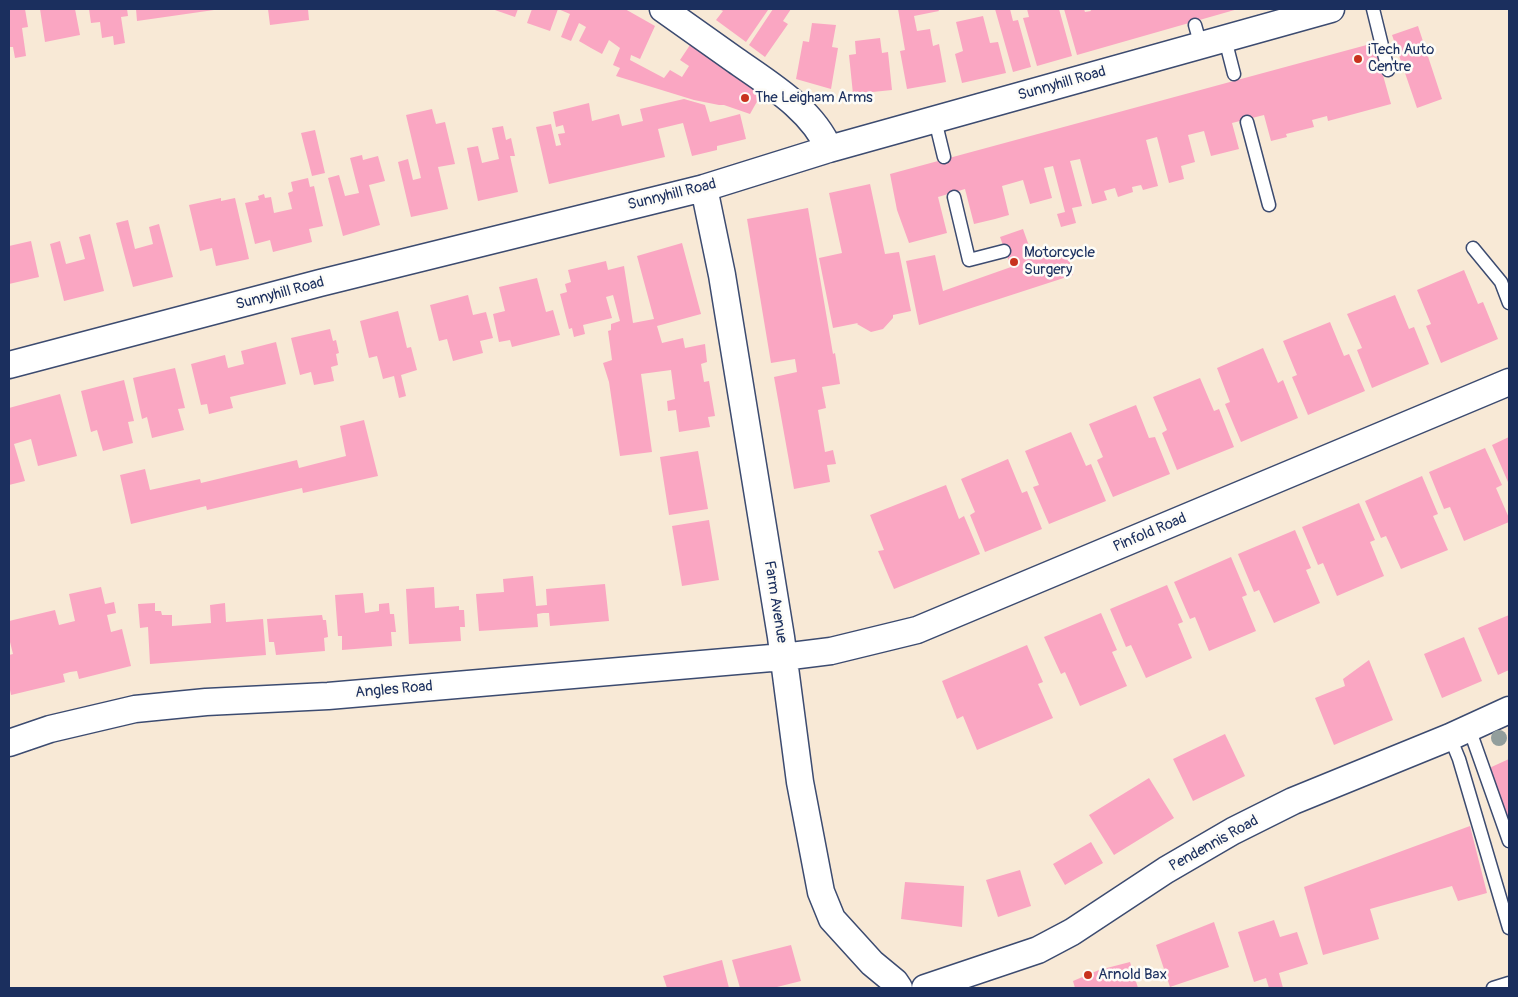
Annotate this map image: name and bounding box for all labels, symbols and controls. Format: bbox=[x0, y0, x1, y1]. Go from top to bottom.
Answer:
place label: iTech Auto Centre bbox=[1368, 41, 1434, 76]
marker: iTech Auto Centre bbox=[1352, 53, 1364, 65]
street label: Sunnyhill Road bbox=[1016, 63, 1108, 105]
place label: The Leigham Arms bbox=[755, 89, 873, 107]
marker: The Leigham Arms bbox=[739, 92, 751, 104]
street label: Sunnyhill Road bbox=[626, 175, 718, 215]
place label: Motorcycle Surgery bbox=[1024, 244, 1095, 279]
marker: Motorcycle Surgery bbox=[1008, 256, 1020, 268]
street label: Sunnyhill Road bbox=[234, 274, 326, 314]
street label: Pinfold Road bbox=[1111, 510, 1189, 556]
street label: Farm Avenue bbox=[760, 560, 790, 644]
street label: Angles Road bbox=[354, 678, 434, 702]
street label: Pendennis Road bbox=[1166, 812, 1262, 876]
place label: Arnold Bax bbox=[1098, 966, 1167, 984]
marker: Arnold Bax bbox=[1082, 969, 1094, 981]

